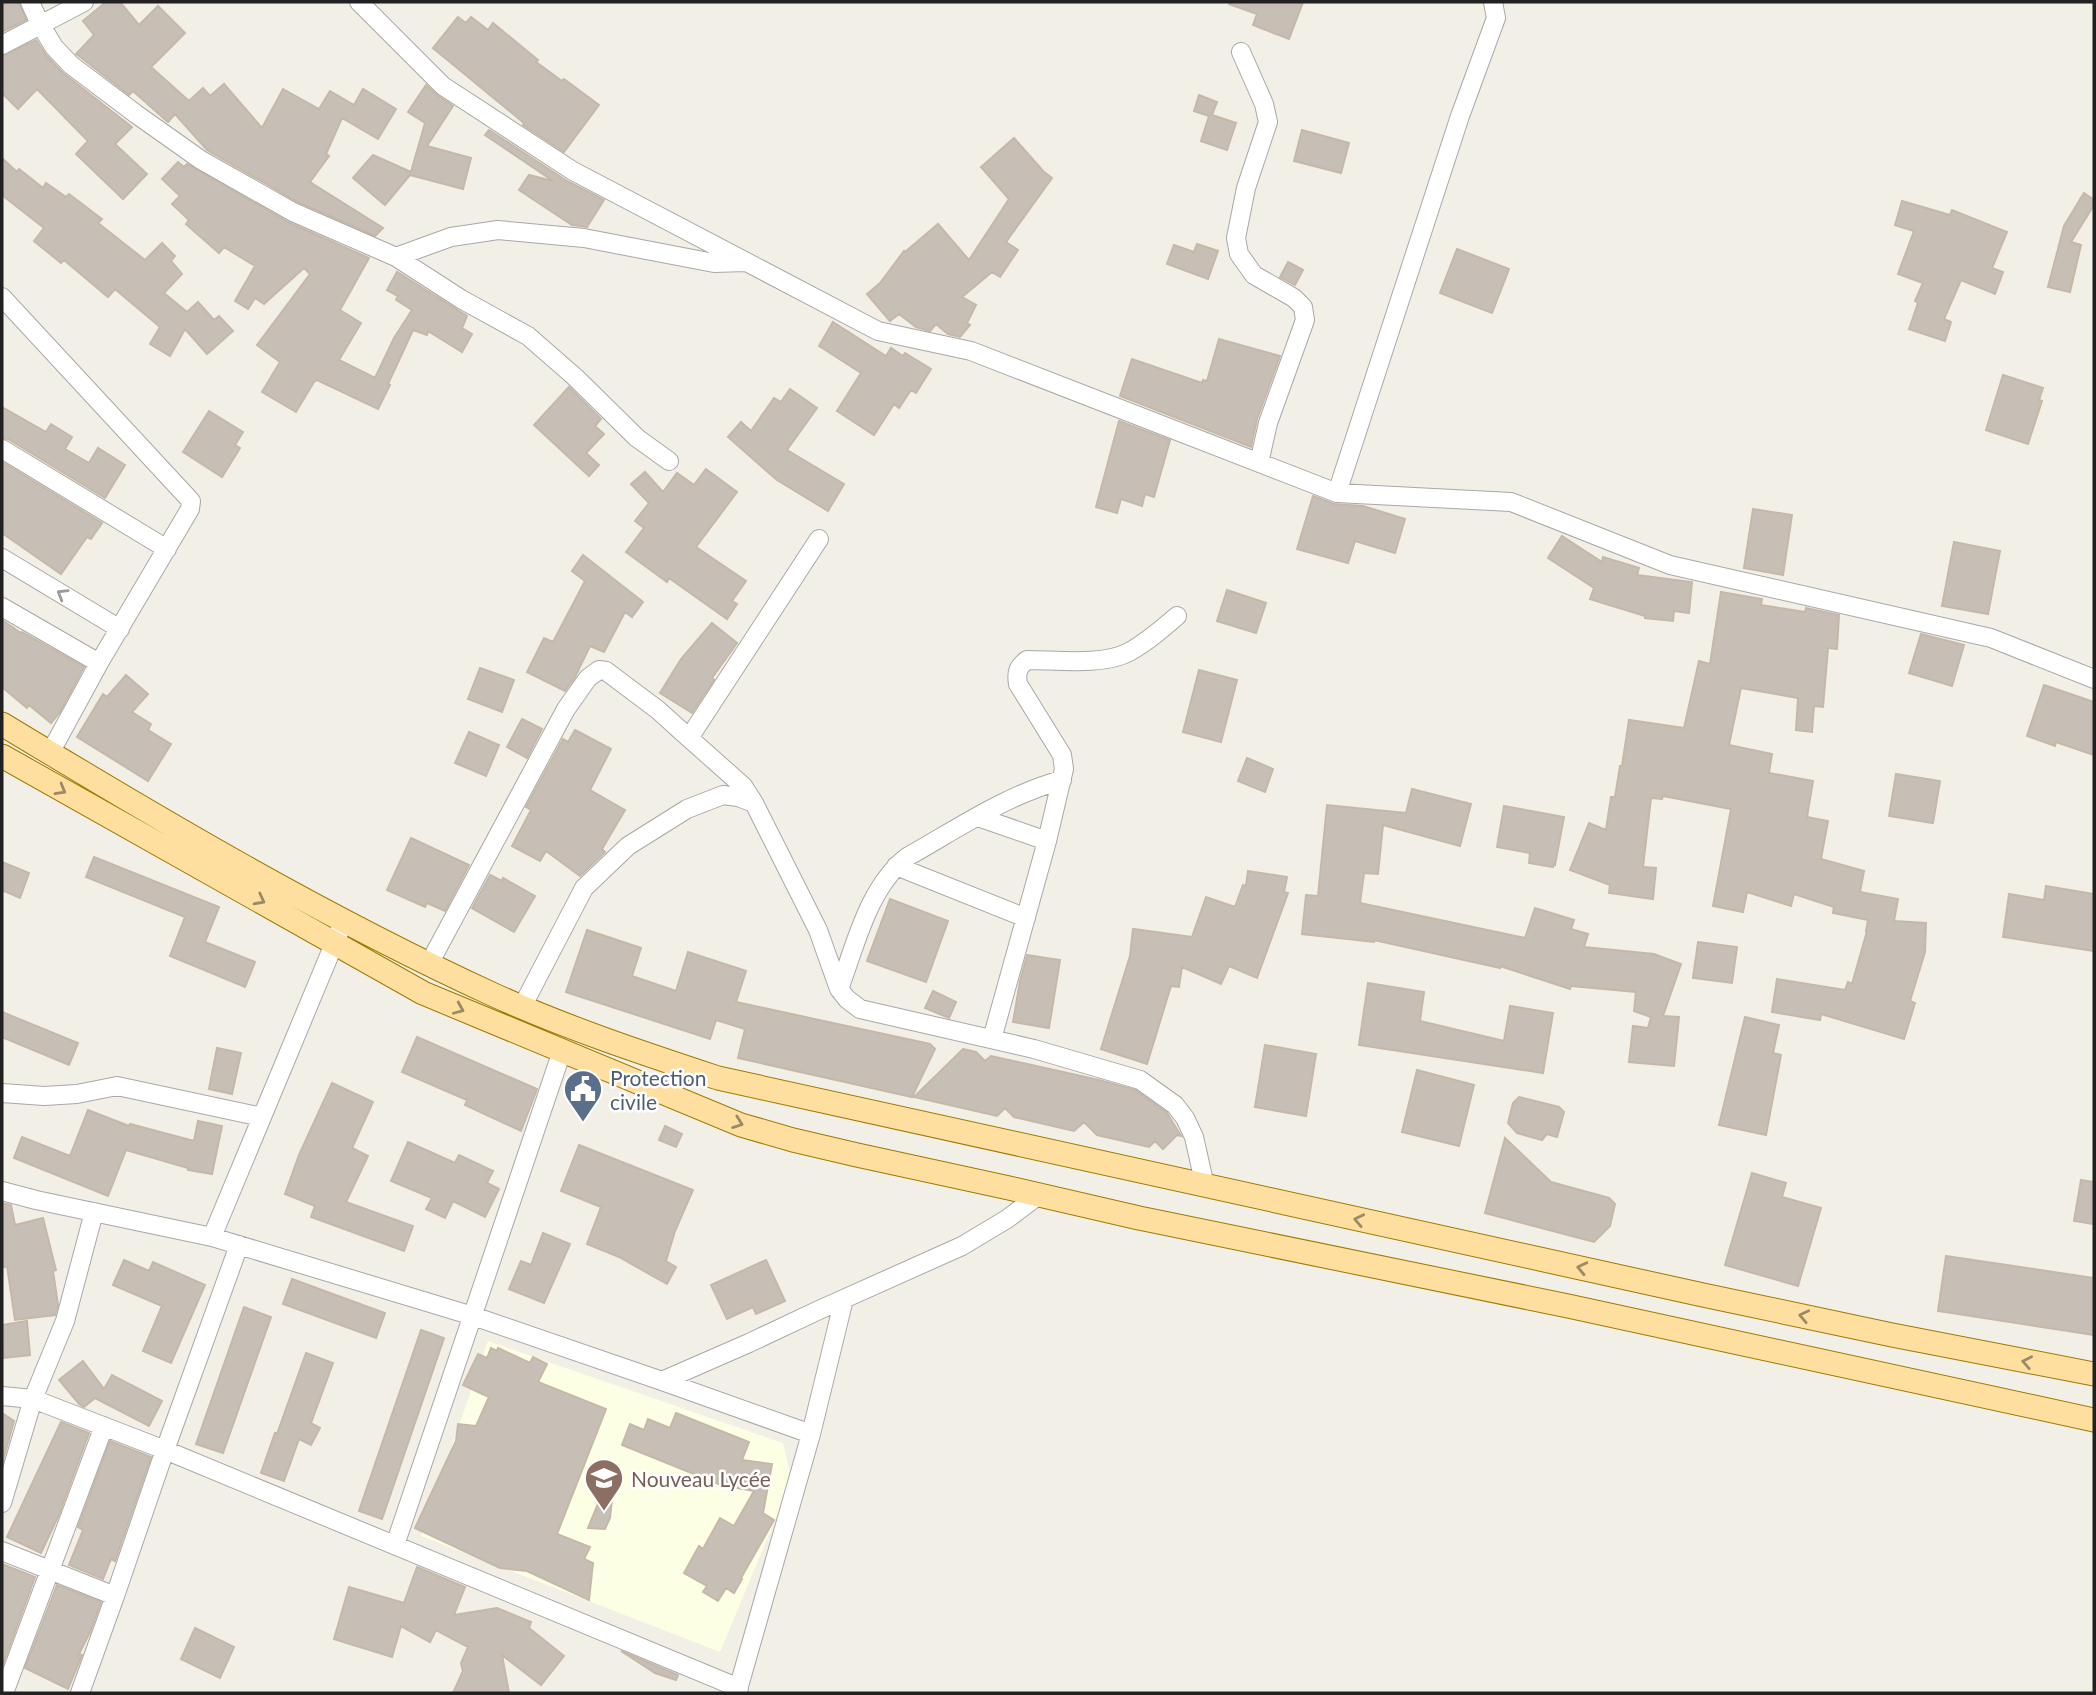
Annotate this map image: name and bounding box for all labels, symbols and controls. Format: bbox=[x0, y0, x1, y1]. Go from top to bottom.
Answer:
one-way arrow bbox=[56, 589, 69, 602]
one-way arrow bbox=[53, 782, 66, 795]
one-way arrow bbox=[252, 892, 265, 906]
one-way arrow bbox=[452, 1001, 465, 1015]
place label: Protection civile bbox=[610, 1065, 707, 1114]
public building icon: Protection civile bbox=[562, 1068, 604, 1123]
one-way arrow bbox=[731, 1115, 743, 1129]
one-way arrow bbox=[1353, 1214, 1365, 1229]
one-way arrow bbox=[1576, 1261, 1588, 1276]
one-way arrow bbox=[1798, 1310, 1810, 1325]
one-way arrow bbox=[2021, 1355, 2033, 1370]
school or university icon: Nouveau Lycée bbox=[583, 1457, 625, 1512]
place label: Nouveau Lycée bbox=[631, 1466, 771, 1491]

